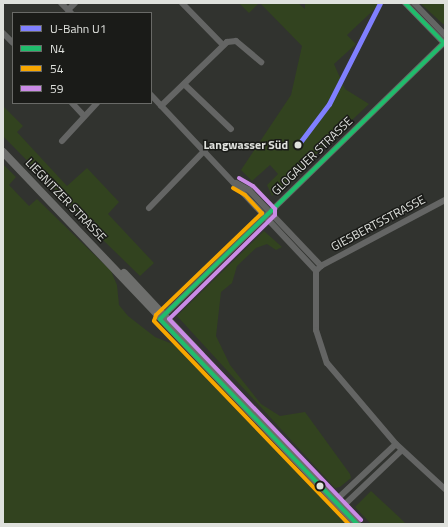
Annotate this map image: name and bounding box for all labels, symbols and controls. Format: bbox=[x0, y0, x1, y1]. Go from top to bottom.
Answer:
legend bbox=[12, 12, 152, 104]
text: U-Bahn U1 bbox=[50, 19, 106, 38]
text: N4 bbox=[50, 39, 65, 58]
text: 54 bbox=[50, 59, 63, 78]
text: 59 bbox=[50, 79, 63, 98]
street label: GLOGAUER STRASSE bbox=[269, 114, 355, 198]
place label: Langwasser Süd bbox=[203, 138, 288, 152]
marker: Langwasser Süd bbox=[291, 138, 305, 152]
street label: LIEGNITZER STRASSE bbox=[23, 155, 109, 245]
street label: GIESBERTSSTRASSE bbox=[329, 192, 427, 254]
unlabelled marker bbox=[315, 481, 325, 491]

